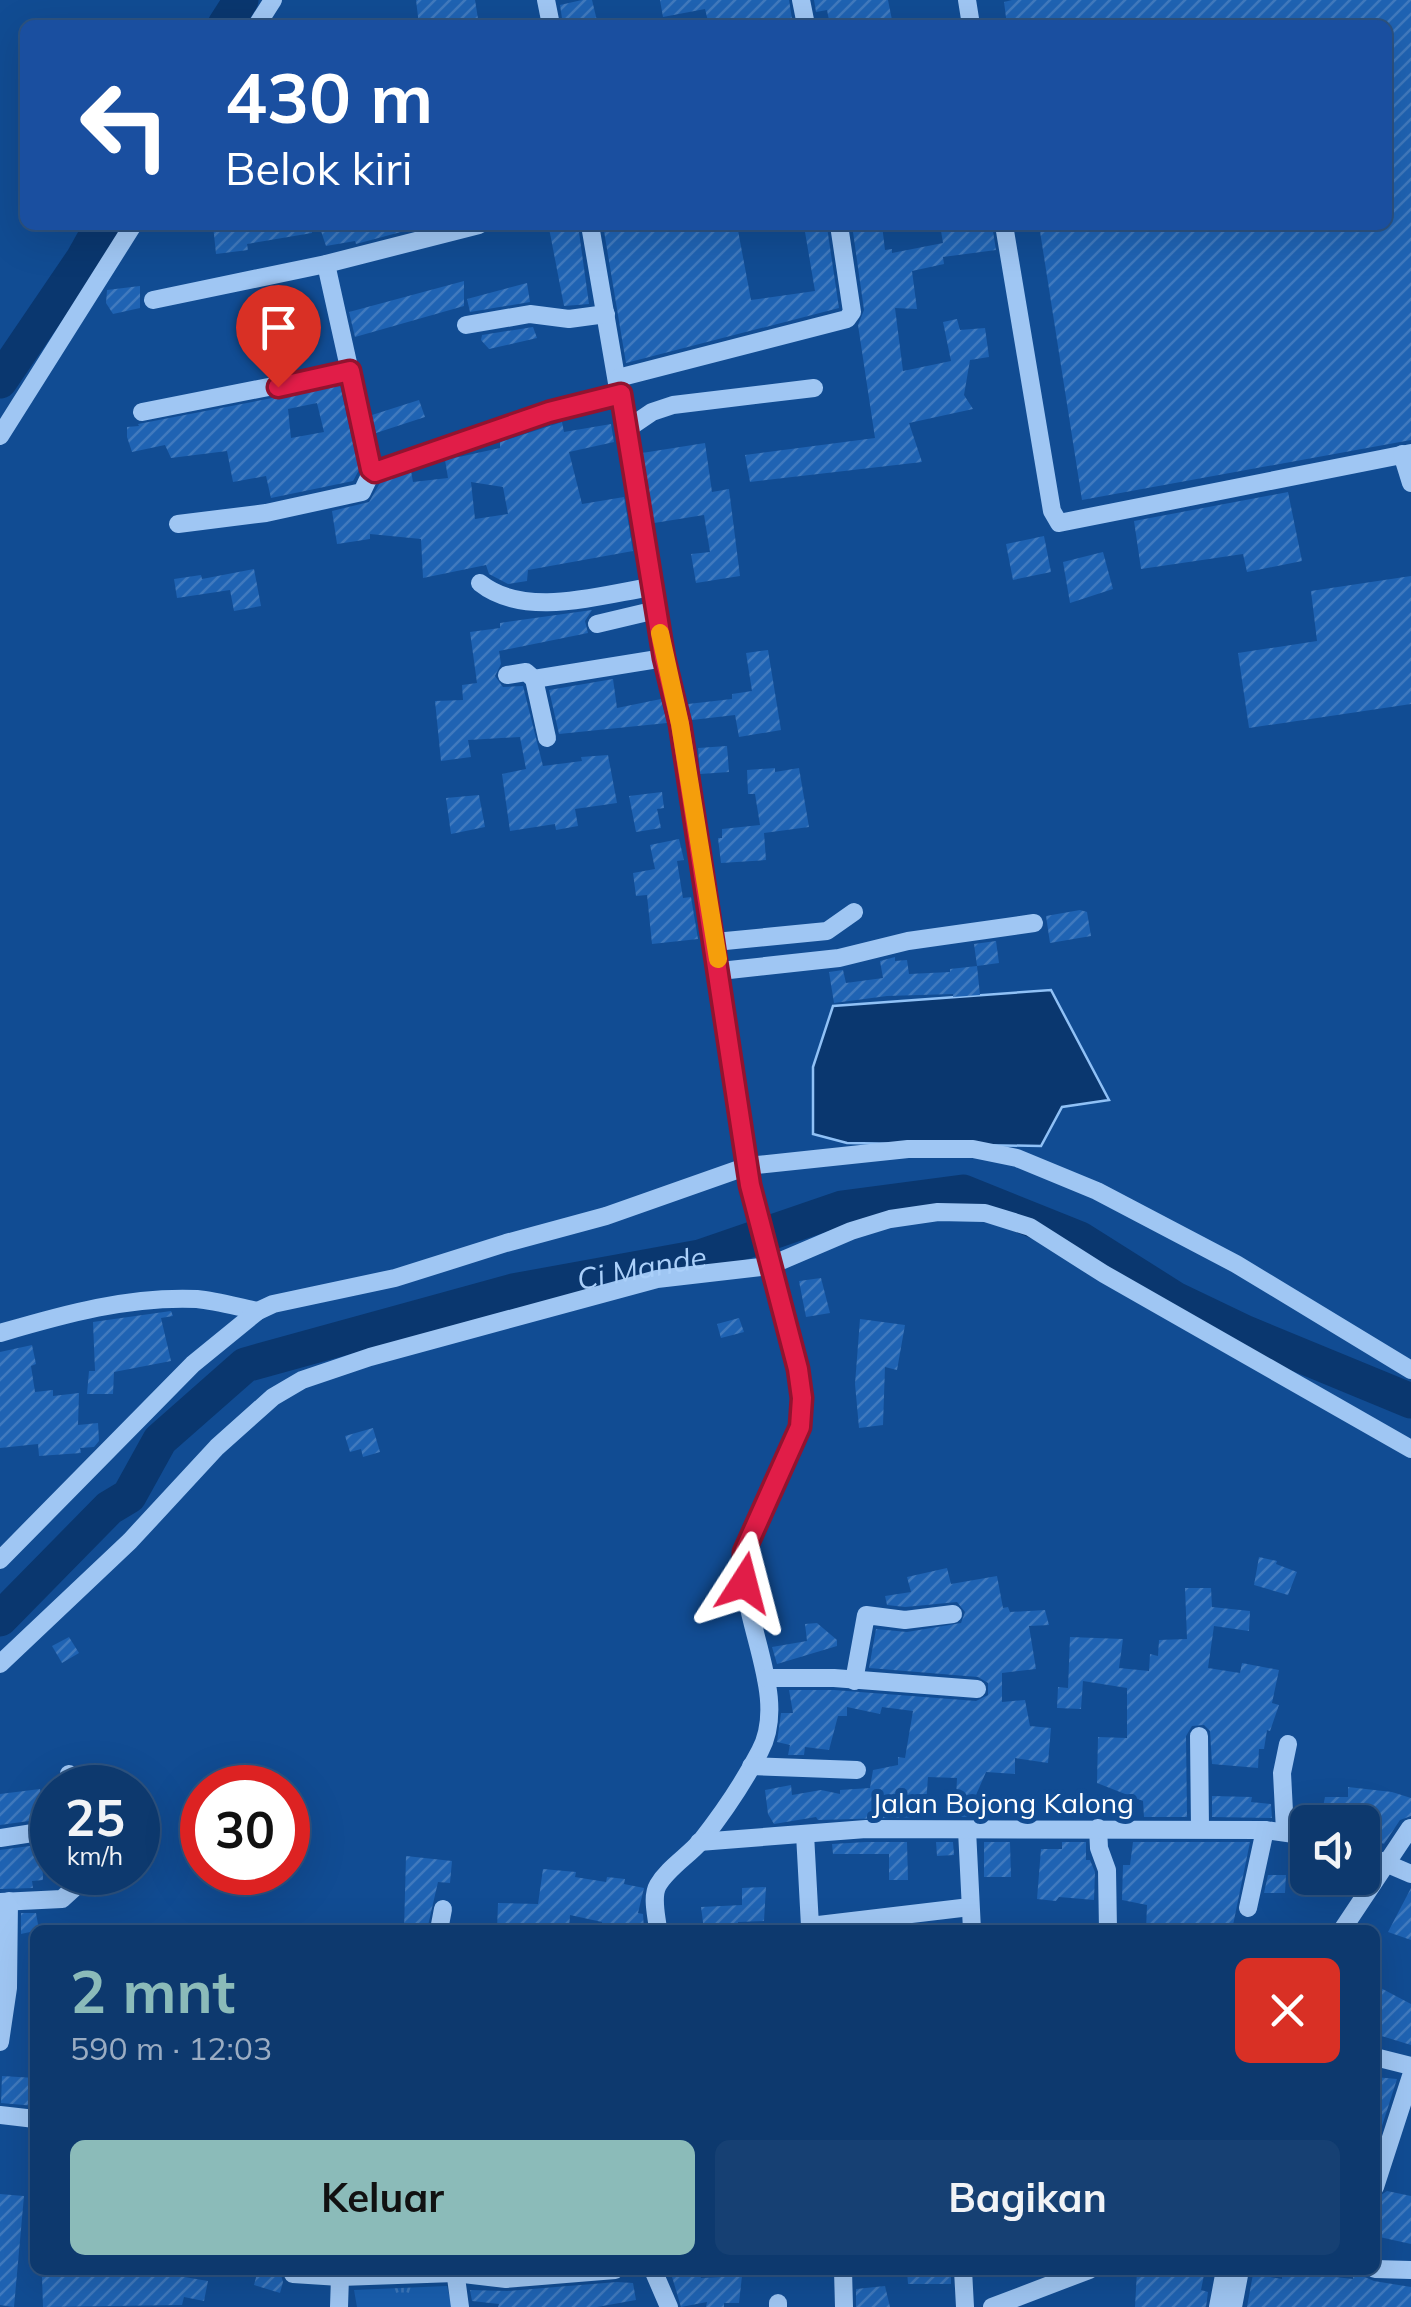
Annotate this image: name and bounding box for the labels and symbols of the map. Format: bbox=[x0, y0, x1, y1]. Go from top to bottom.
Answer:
pin bbox=[236, 285, 321, 388]
water label: Ci Mande bbox=[574, 1237, 710, 1298]
position arrow bbox=[692, 1531, 796, 1635]
speed limit sign: 30 bbox=[180, 1765, 310, 1895]
street label: Jalan Bojong Kalong bbox=[872, 1785, 1134, 1820]

